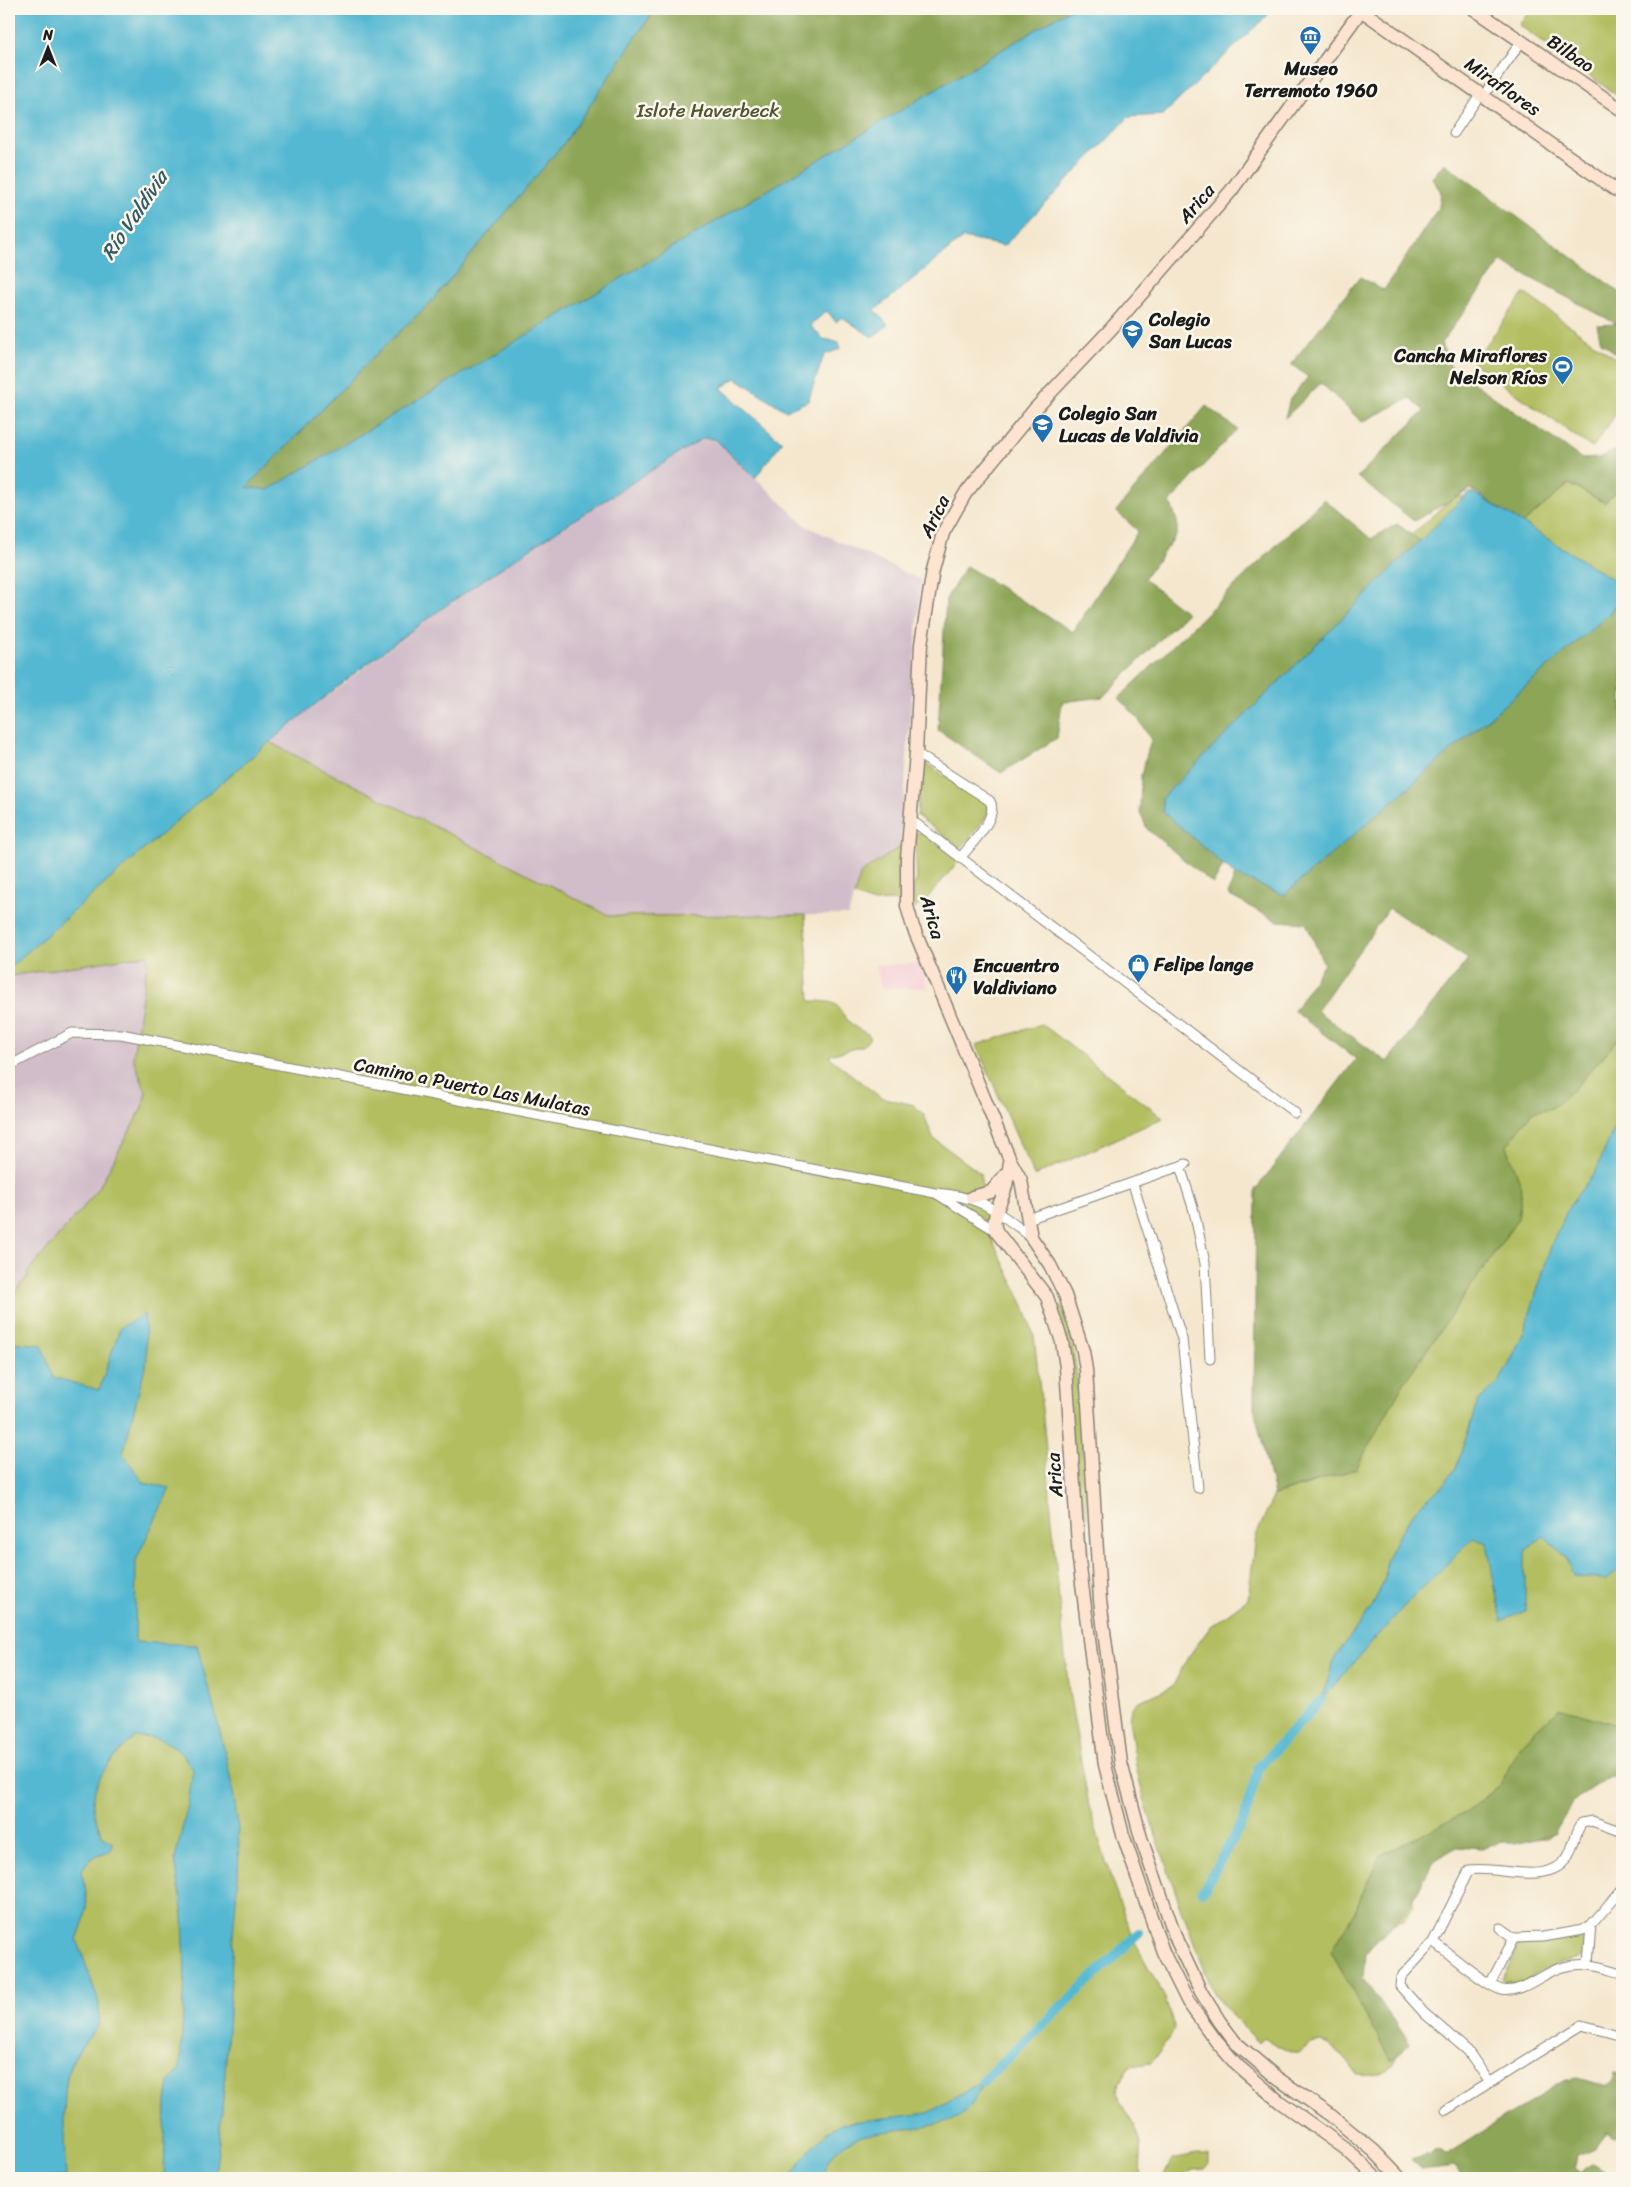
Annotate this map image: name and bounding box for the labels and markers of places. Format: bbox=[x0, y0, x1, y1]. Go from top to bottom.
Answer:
museum icon: Museo Terremoto 1960 bbox=[1299, 25, 1323, 56]
place label: Museo Terremoto 1960 bbox=[1244, 52, 1378, 107]
place label: Colegio San Lucas bbox=[1148, 303, 1233, 358]
school or university icon: Colegio San Lucas bbox=[1121, 318, 1145, 349]
place label: Cancha Miraflores Nelson Ríos bbox=[1393, 339, 1548, 394]
sports icon: Cancha Miraflores Nelson Ríos bbox=[1551, 354, 1575, 385]
place label: Colegio San Lucas de Valdivia bbox=[1058, 397, 1199, 452]
school or university icon: Colegio San Lucas de Valdivia bbox=[1031, 412, 1055, 443]
place label: Felipe lange bbox=[1153, 948, 1254, 981]
place label: Encuentro Valdiviano bbox=[973, 949, 1060, 1004]
shop icon: Felipe lange bbox=[1126, 952, 1150, 983]
restaurant icon: Encuentro Valdiviano bbox=[945, 964, 969, 995]

